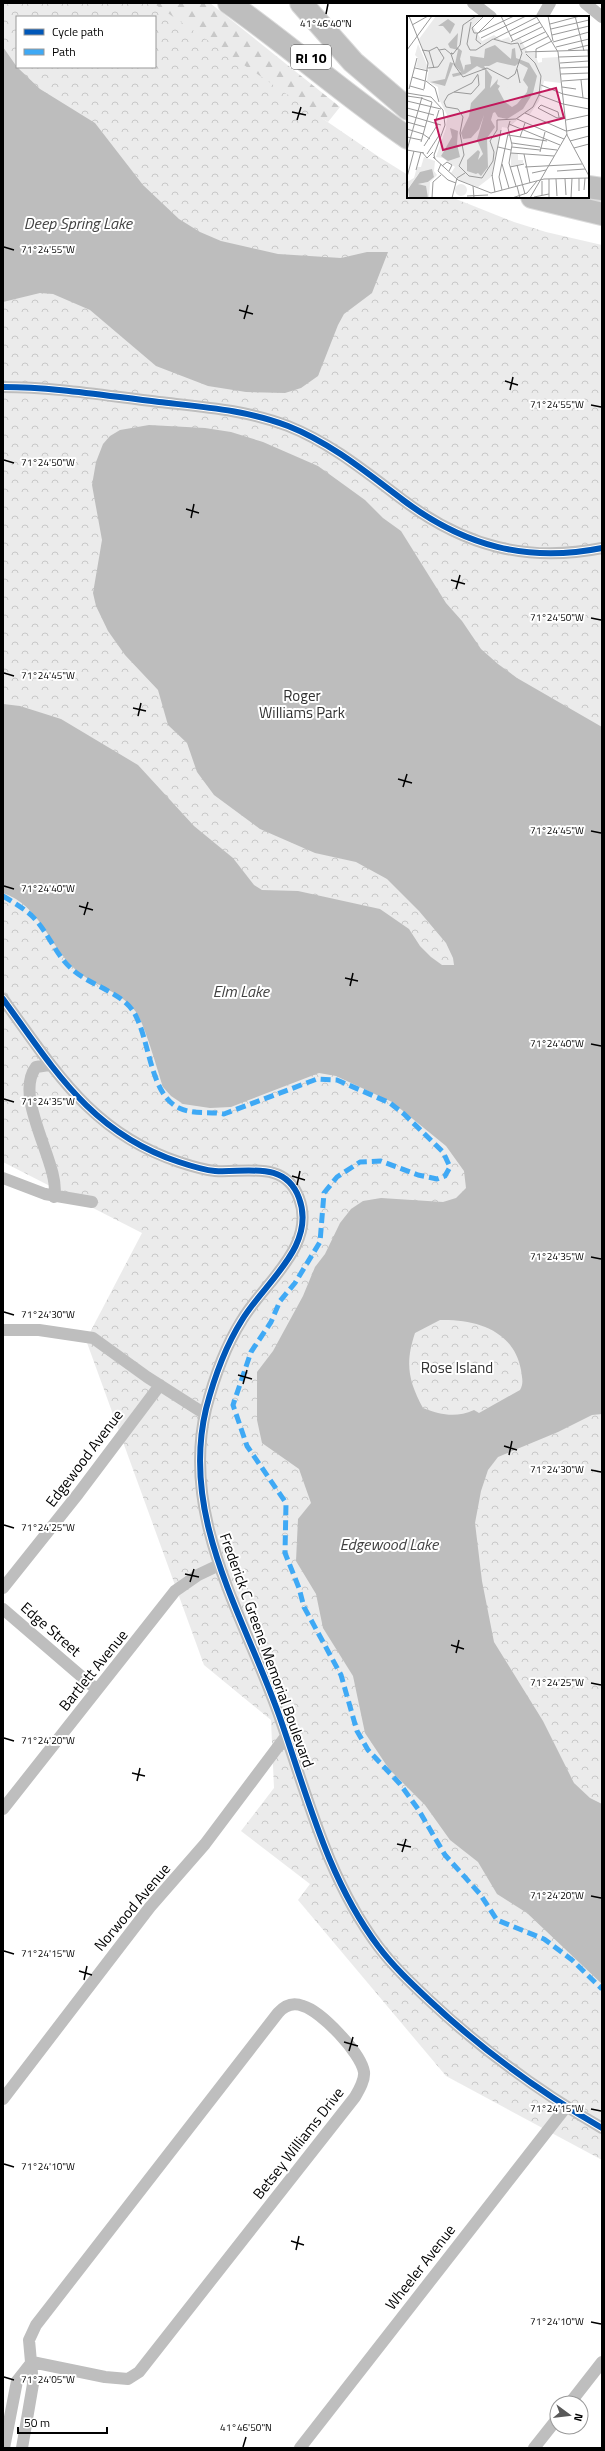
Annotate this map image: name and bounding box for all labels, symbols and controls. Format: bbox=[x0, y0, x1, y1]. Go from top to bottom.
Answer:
legend bbox=[16, 16, 156, 68]
text: 41°46'40"N bbox=[300, 16, 352, 31]
inset map bbox=[407, 16, 589, 198]
text: Cycle path bbox=[52, 22, 104, 41]
text: Path bbox=[52, 42, 76, 61]
road number: RI 10 bbox=[291, 45, 331, 69]
water label: Deep Spring Lake bbox=[24, 211, 134, 235]
text: 71°24'55"W bbox=[21, 242, 75, 257]
text: 71°24'55"W bbox=[530, 397, 584, 412]
text: 71°24'50"W bbox=[21, 455, 75, 470]
text: 71°24'50"W bbox=[530, 610, 584, 625]
text: 71°24'45"W bbox=[21, 668, 75, 683]
park label: Roger Williams Park bbox=[259, 684, 345, 724]
text: 71°24'45"W bbox=[530, 823, 584, 838]
text: 71°24'40"W bbox=[21, 881, 75, 896]
water label: Elm Lake bbox=[213, 979, 271, 1003]
text: 71°24'40"W bbox=[530, 1036, 584, 1051]
text: 71°24'35"W bbox=[21, 1094, 75, 1109]
text: 71°24'35"W bbox=[530, 1249, 584, 1264]
text: 71°24'30"W bbox=[21, 1307, 75, 1322]
park label: Rose Island bbox=[421, 1356, 493, 1379]
street label: Edgewood Avenue bbox=[40, 1404, 128, 1512]
text: 71°24'30"W bbox=[530, 1462, 584, 1477]
text: 71°24'25"W bbox=[21, 1520, 75, 1535]
street label: Frederick C Greene Memorial Boulevard bbox=[214, 1530, 320, 1770]
water label: Edgewood Lake bbox=[340, 1532, 440, 1556]
street label: Edge Street bbox=[16, 1596, 87, 1662]
street label: Bartlett Avenue bbox=[53, 1624, 133, 1716]
text: 71°24'25"W bbox=[530, 1675, 584, 1690]
text: 71°24'20"W bbox=[21, 1733, 75, 1748]
street label: Norwood Avenue bbox=[88, 1858, 176, 1956]
text: 71°24'20"W bbox=[530, 1888, 584, 1903]
text: 71°24'15"W bbox=[21, 1946, 75, 1961]
street label: Betsey Williams Drive bbox=[247, 2082, 349, 2204]
text: 71°24'15"W bbox=[530, 2101, 584, 2116]
text: 71°24'10"W bbox=[21, 2159, 75, 2174]
street label: Wheeler Avenue bbox=[379, 2219, 461, 2315]
text: 71°24'10"W bbox=[530, 2314, 584, 2329]
text: 71°24'05"W bbox=[21, 2372, 75, 2387]
north arrow bbox=[549, 2395, 589, 2435]
scale bar bbox=[18, 2409, 107, 2435]
text: N bbox=[570, 2412, 587, 2423]
text: 50 m bbox=[24, 2413, 50, 2432]
text: 41°46'50"N bbox=[220, 2420, 272, 2435]

